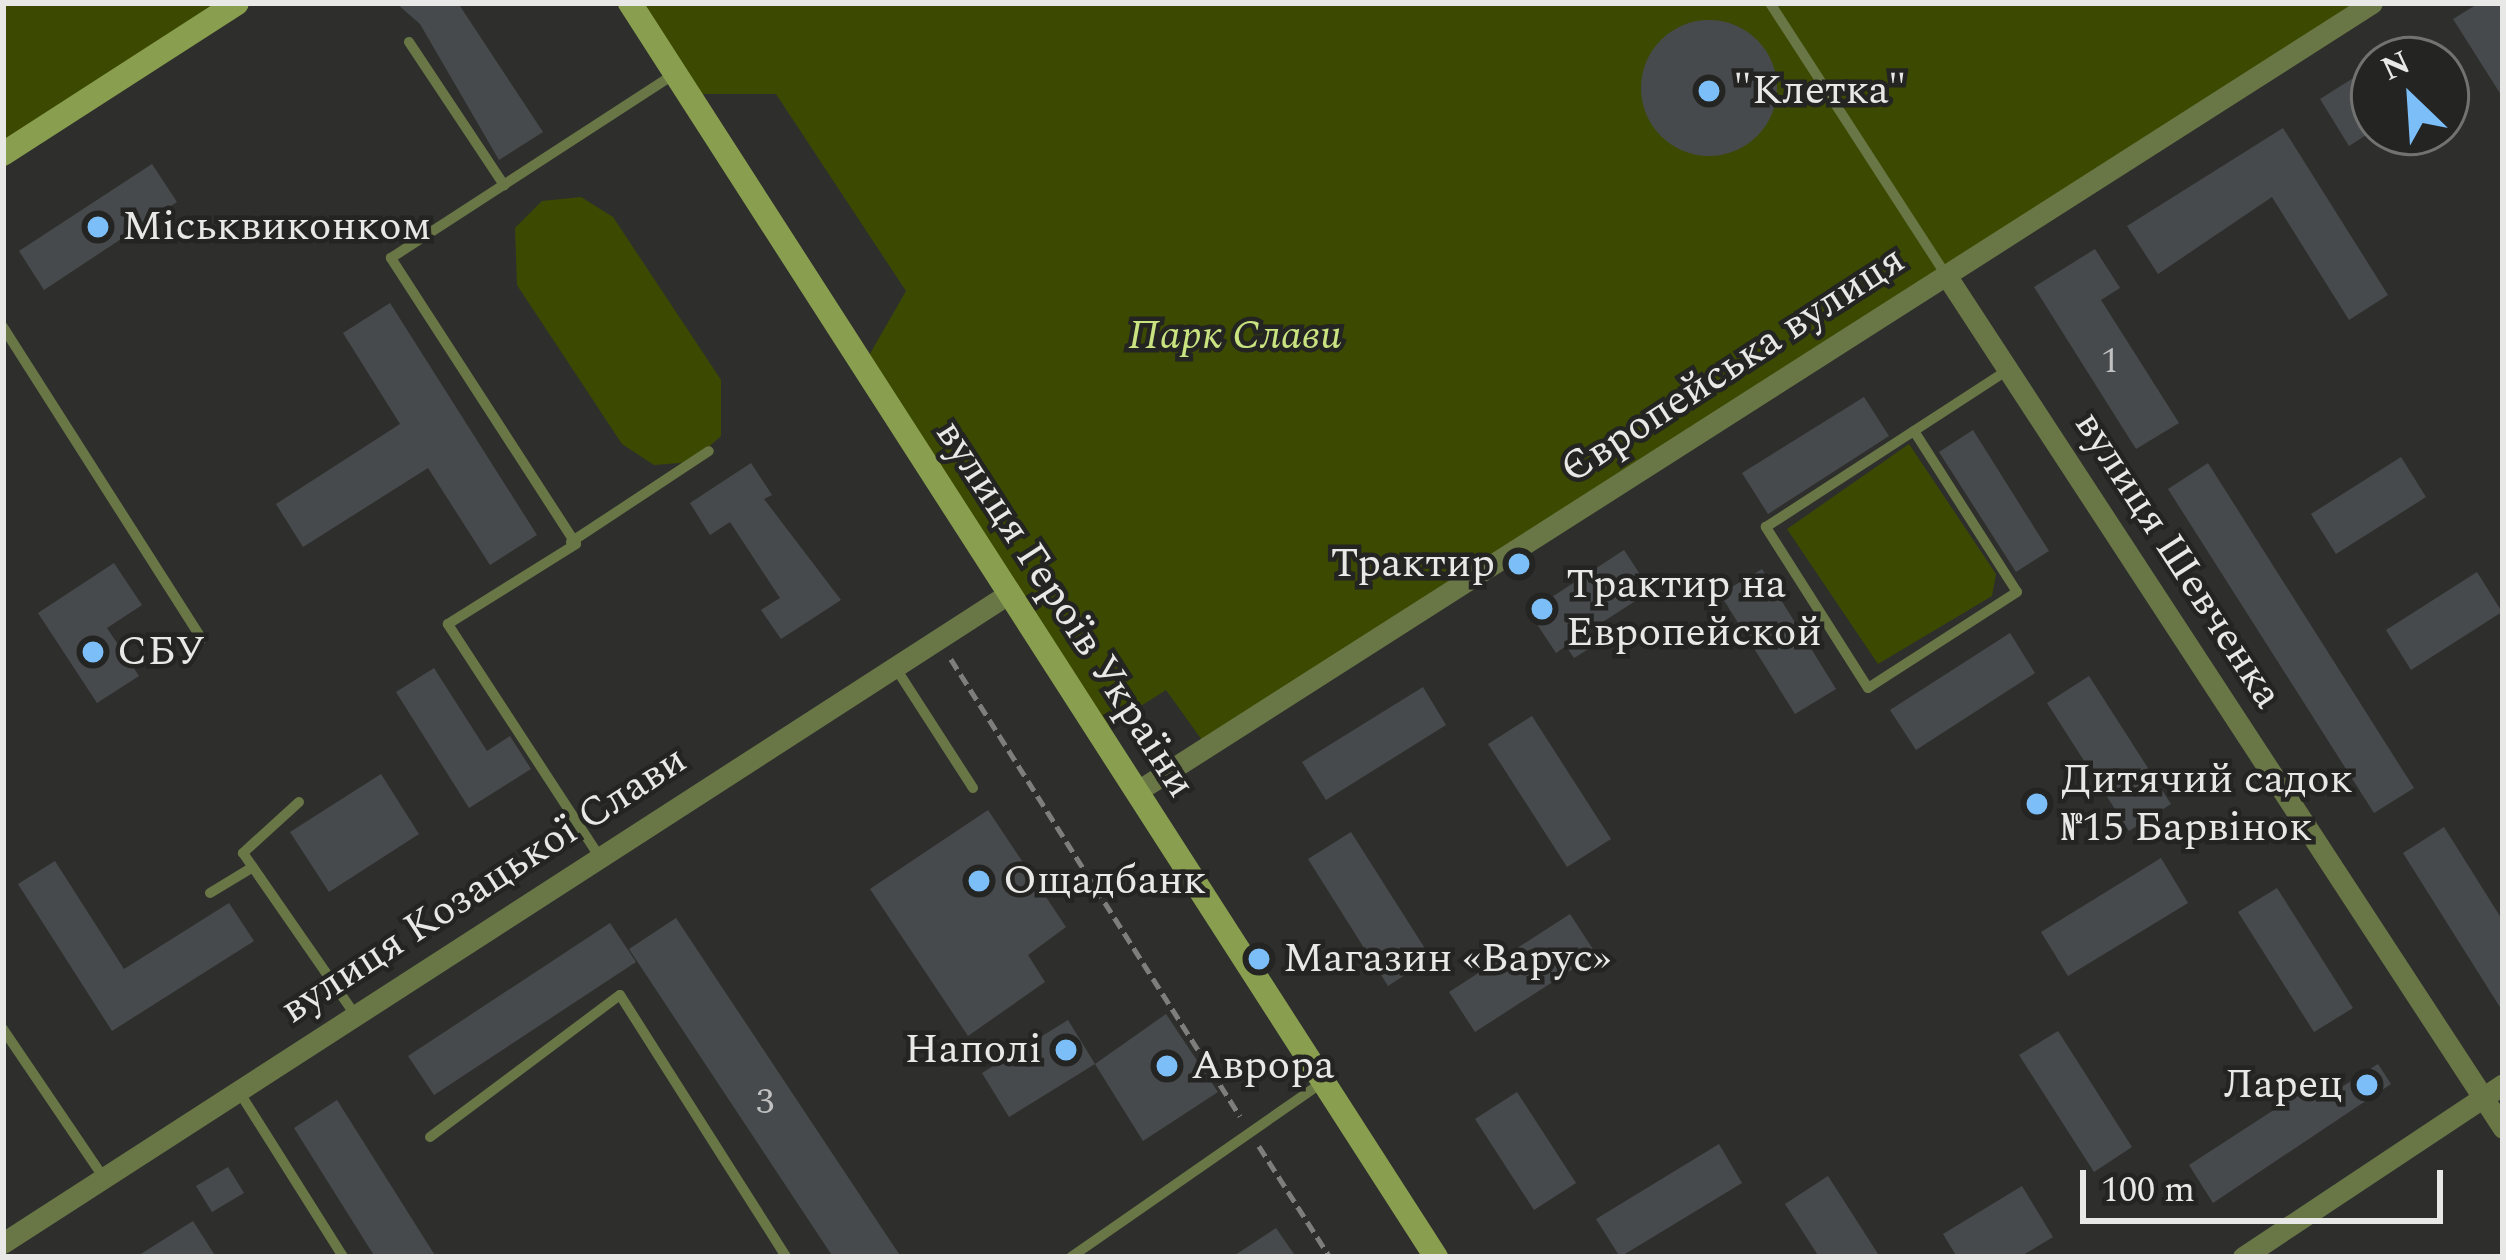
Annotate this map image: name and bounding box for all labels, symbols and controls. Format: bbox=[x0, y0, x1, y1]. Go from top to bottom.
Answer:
north arrow bbox=[2350, 36, 2470, 156]
text: N bbox=[2373, 38, 2419, 94]
place label: "Клетка" bbox=[1733, 66, 1907, 116]
marker: "Клетка" bbox=[1696, 78, 1722, 104]
place label: Міськвиконком bbox=[122, 202, 431, 252]
marker: Міськвиконком bbox=[85, 214, 111, 240]
street label: Європейська вулиця bbox=[1552, 235, 1914, 495]
park label: Парк Слави bbox=[1128, 311, 1342, 361]
house number: 1 bbox=[2101, 340, 2119, 384]
street label: вулиця Шевченка bbox=[2063, 402, 2293, 718]
street label: вулиця Героїв України bbox=[924, 411, 1206, 807]
place label: Трактир bbox=[1331, 539, 1495, 589]
marker: Трактир bbox=[1506, 551, 1532, 577]
place label: Трактир на Европейской bbox=[1566, 560, 1822, 658]
marker: Трактир на Европейской bbox=[1529, 596, 1555, 622]
place label: СБУ bbox=[117, 627, 205, 677]
marker: СБУ bbox=[80, 639, 106, 665]
street label: вулиця Козацької Слави bbox=[272, 735, 696, 1035]
place label: Дитячий садок №15 Барвінок bbox=[2061, 755, 2353, 854]
marker: Дитячий садок №15 Барвінок bbox=[2024, 791, 2050, 817]
place label: Ощадбанк bbox=[1003, 856, 1206, 906]
marker: Ощадбанк bbox=[966, 868, 992, 894]
place label: Магазин «Варус» bbox=[1283, 934, 1611, 984]
marker: Магазин «Варус» bbox=[1246, 946, 1272, 972]
place label: Наполі bbox=[905, 1025, 1042, 1075]
marker: Наполі bbox=[1053, 1037, 1079, 1063]
place label: Аврора bbox=[1191, 1041, 1335, 1091]
marker: Аврора bbox=[1154, 1053, 1180, 1079]
place label: Ларец bbox=[2223, 1060, 2343, 1110]
marker: Ларец bbox=[2354, 1072, 2380, 1098]
house number: 3 bbox=[756, 1081, 774, 1125]
scale bar bbox=[2086, 1146, 2449, 1220]
text: 100 m bbox=[2101, 1163, 2195, 1218]

